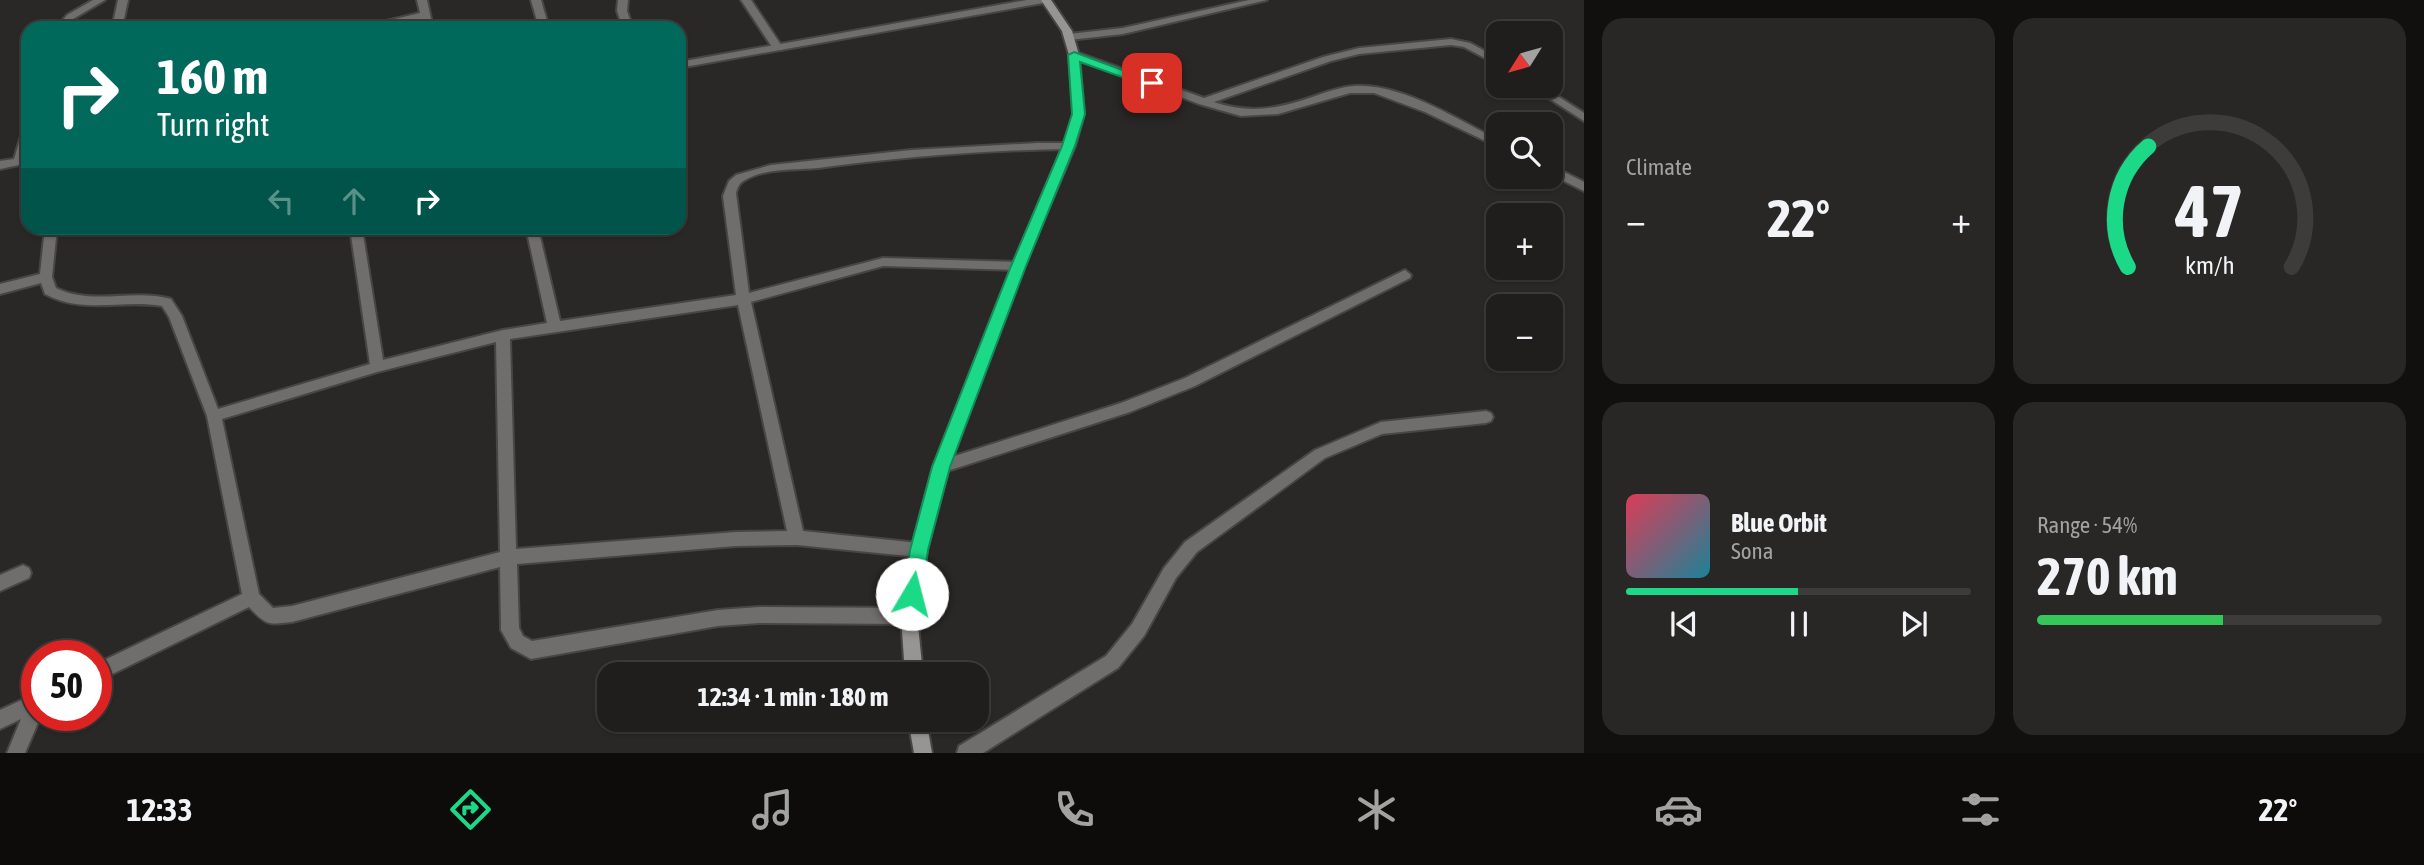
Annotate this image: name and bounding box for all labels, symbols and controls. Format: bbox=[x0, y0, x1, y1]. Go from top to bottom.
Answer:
north arrow bbox=[1486, 21, 1563, 98]
map controls bbox=[1486, 21, 1563, 371]
text: 160 m bbox=[157, 48, 268, 104]
icon: right bbox=[42, 49, 133, 140]
pin bbox=[1122, 53, 1182, 113]
icon: arrive bbox=[1133, 64, 1171, 102]
text: Turn right bbox=[157, 106, 270, 143]
button: search bbox=[1486, 112, 1563, 189]
text: Climate bbox=[1626, 154, 1692, 180]
text: 47 bbox=[2174, 169, 2244, 252]
icon: left bbox=[262, 182, 300, 220]
icon: ahead bbox=[335, 182, 373, 220]
icon: right bbox=[408, 182, 446, 220]
text: 22° bbox=[1767, 188, 1830, 248]
text: − bbox=[1626, 198, 1646, 241]
text: + bbox=[1951, 198, 1971, 241]
button: + bbox=[1486, 203, 1563, 280]
text: km/h bbox=[2185, 251, 2234, 279]
button: − bbox=[1486, 294, 1563, 371]
text: Blue Orbit bbox=[1731, 508, 1827, 538]
text: Range · 54% bbox=[2037, 512, 2137, 538]
text: Sona bbox=[1731, 538, 1773, 564]
text: 270 km bbox=[2037, 546, 2178, 606]
position arrow bbox=[875, 557, 949, 631]
icon: previous bbox=[1665, 605, 1703, 643]
icon: pause bbox=[1780, 605, 1818, 643]
icon: next bbox=[1895, 605, 1933, 643]
speed limit sign: 50 bbox=[21, 640, 112, 731]
text: 12:34 · 1 min · 180 m bbox=[698, 682, 888, 712]
icon: directions bbox=[446, 785, 495, 834]
icon: music bbox=[748, 785, 797, 834]
icon: phone bbox=[1050, 785, 1099, 834]
icon: climate bbox=[1352, 785, 1401, 834]
icon: car bbox=[1654, 785, 1703, 834]
icon: filters bbox=[1956, 785, 2005, 834]
text: 12:33 bbox=[127, 791, 192, 828]
text: 22° bbox=[2258, 791, 2297, 828]

